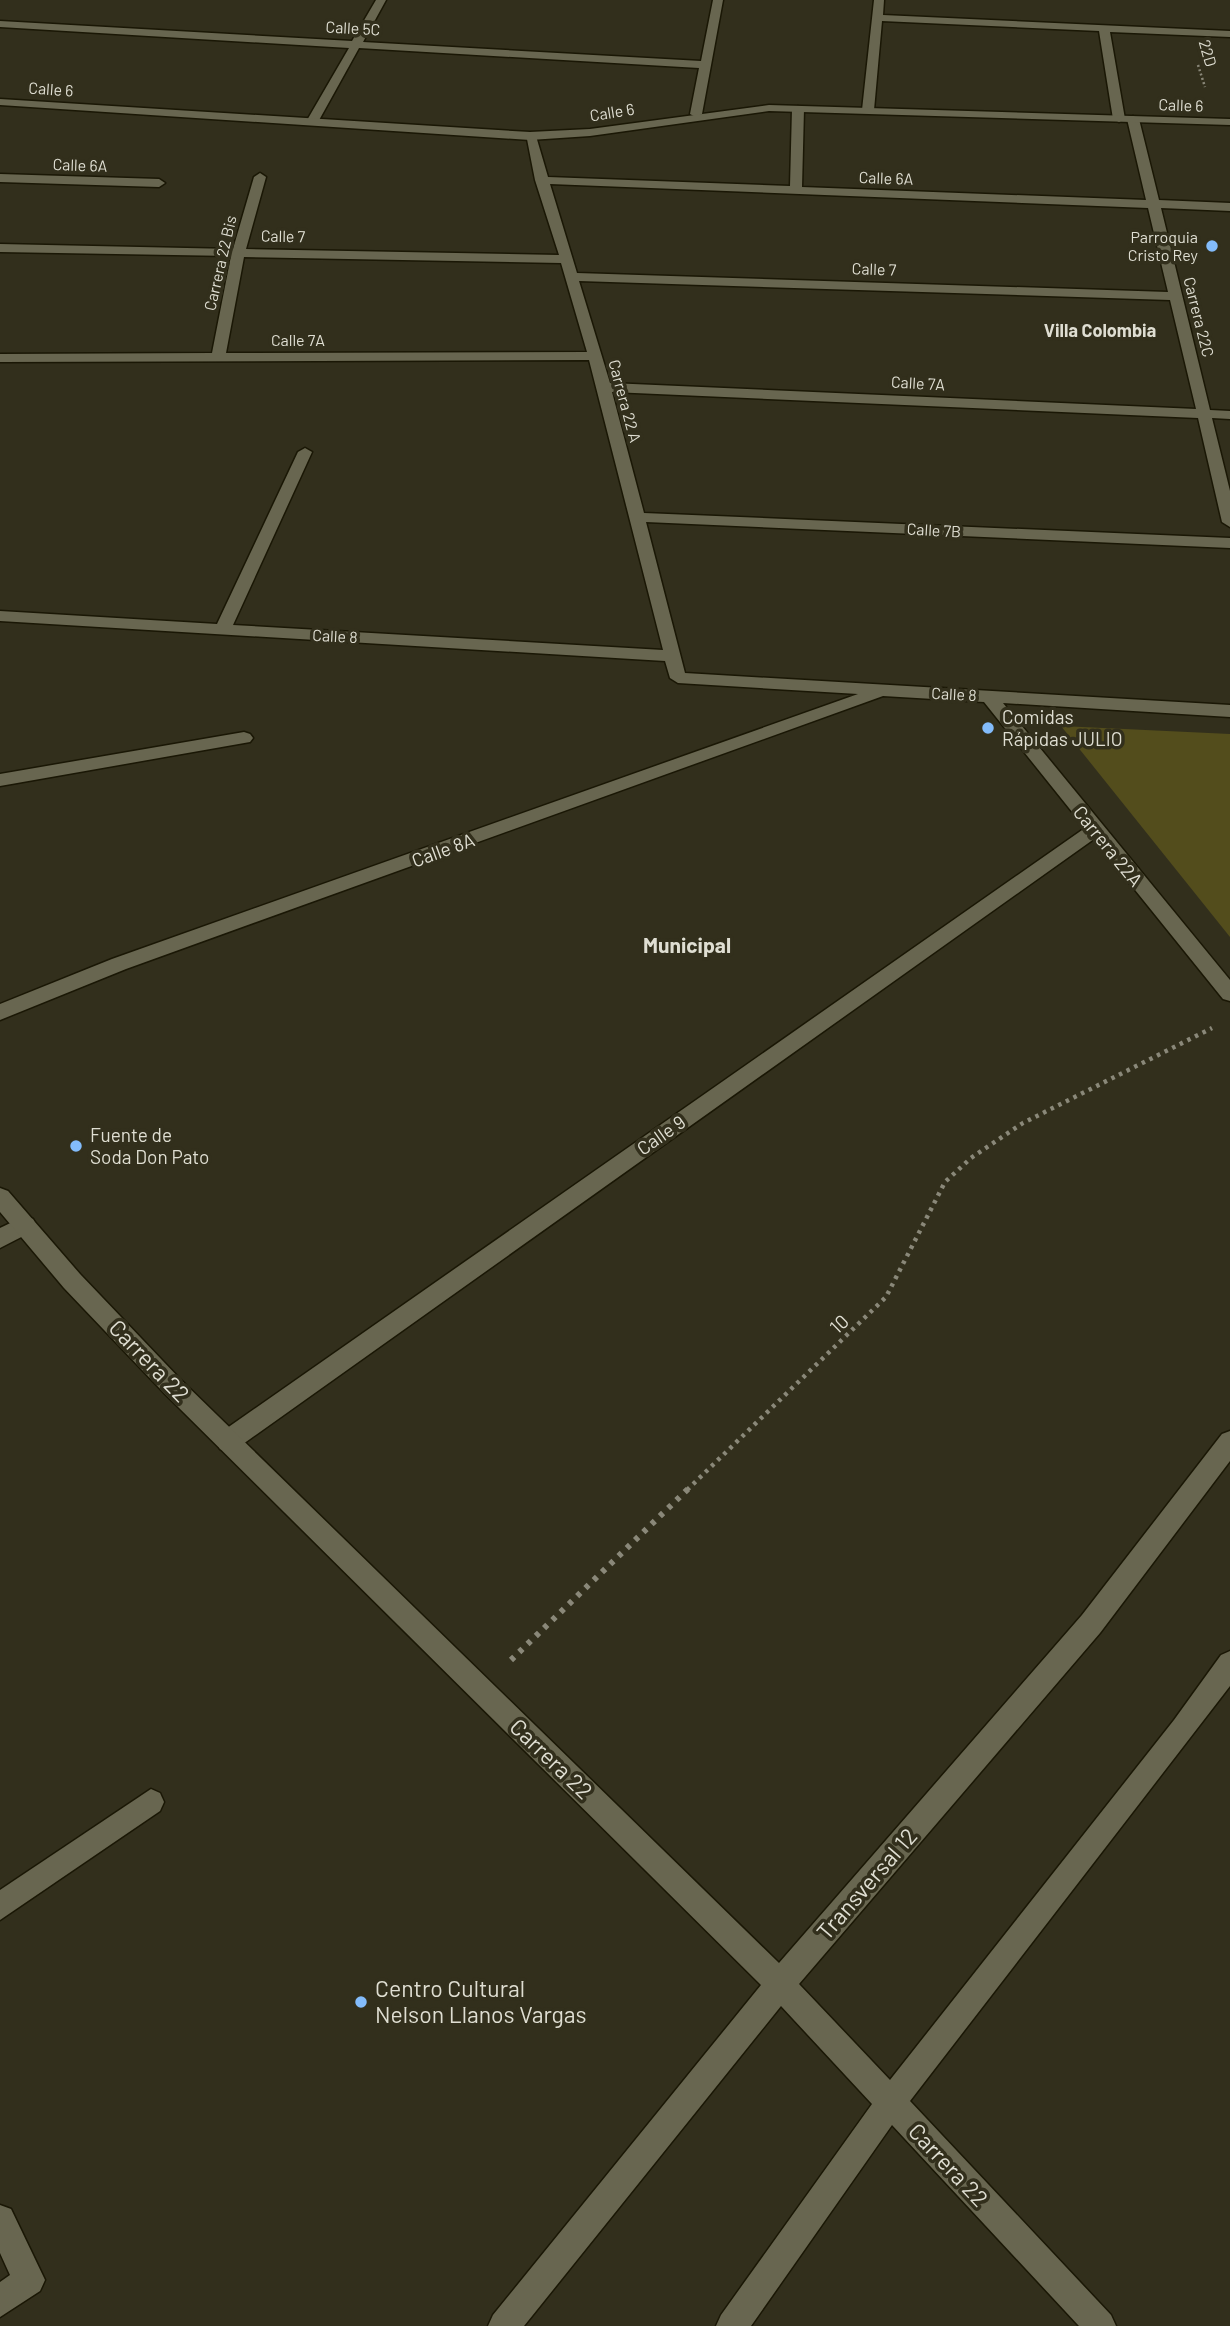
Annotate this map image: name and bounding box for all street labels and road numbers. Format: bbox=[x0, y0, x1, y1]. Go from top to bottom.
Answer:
street label: Calle 5C bbox=[325, 17, 381, 38]
street label: 22D bbox=[1196, 37, 1221, 68]
street label: Calle 6 bbox=[28, 77, 74, 100]
street label: Calle 6 bbox=[1158, 94, 1204, 115]
street label: Calle 6 bbox=[588, 99, 636, 124]
street label: Calle 6A bbox=[52, 154, 108, 175]
street label: Calle 6A bbox=[858, 167, 914, 188]
street label: Carrera 22 Bis bbox=[199, 213, 240, 312]
street label: Calle 7 bbox=[261, 226, 306, 245]
street label: Calle 7 bbox=[851, 258, 897, 279]
street label: Carrera 22C bbox=[1180, 275, 1219, 359]
street label: Calle 7A bbox=[271, 330, 325, 349]
street label: Carrera 22 A bbox=[605, 357, 646, 445]
street label: Calle 7A bbox=[890, 372, 946, 393]
street label: Calle 7B bbox=[906, 519, 962, 540]
street label: Calle 8 bbox=[312, 625, 358, 646]
street label: Calle 8 bbox=[931, 683, 977, 704]
street label: Carrera 22A bbox=[1069, 801, 1148, 891]
street label: Calle 8A bbox=[408, 828, 477, 871]
street label: Calle 9 bbox=[632, 1110, 689, 1159]
street label: 10 bbox=[824, 1309, 853, 1338]
street label: Carrera 22 bbox=[104, 1313, 196, 1407]
street label: Carrera 22 bbox=[505, 1712, 599, 1804]
street label: Transversal 12 bbox=[810, 1822, 922, 1945]
street label: Carrera 22 bbox=[903, 2117, 994, 2212]

